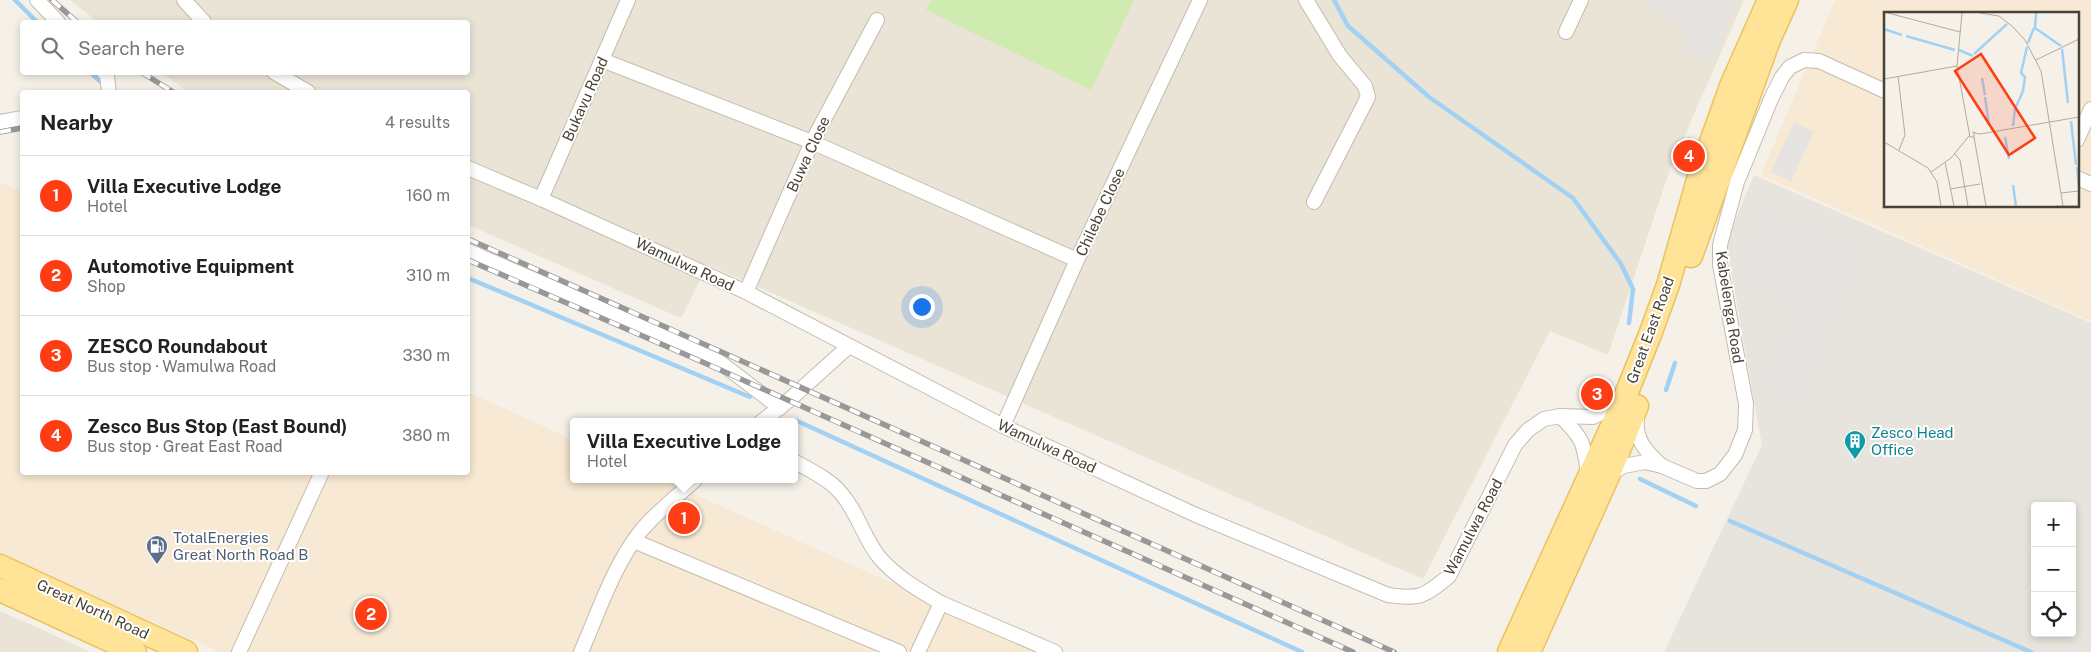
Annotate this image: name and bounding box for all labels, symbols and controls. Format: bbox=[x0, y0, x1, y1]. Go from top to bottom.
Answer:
inset map bbox=[1884, 12, 2078, 208]
search box bbox=[20, 20, 470, 75]
icon: search bbox=[38, 34, 66, 62]
text: Search here bbox=[78, 37, 185, 59]
street label: Bukavu Road bbox=[559, 54, 611, 144]
text: Nearby bbox=[40, 110, 113, 135]
text: 4 results bbox=[385, 113, 450, 132]
street label: Buwa Close bbox=[783, 114, 833, 194]
pin: 4 bbox=[1673, 137, 1705, 175]
street label: Chilebe Close bbox=[1072, 165, 1128, 259]
text: Villa Executive Lodge bbox=[87, 175, 282, 197]
text: 1 bbox=[53, 186, 59, 205]
text: 160 m bbox=[406, 186, 450, 205]
text: Hotel bbox=[87, 197, 128, 216]
street label: Wamulwa Road bbox=[633, 234, 737, 294]
street label: Kabelenga Road bbox=[1713, 249, 1747, 365]
text: Automotive Equipment bbox=[87, 255, 294, 277]
text: 2 bbox=[51, 266, 61, 285]
text: 310 m bbox=[406, 266, 450, 285]
street label: Great East Road bbox=[1623, 274, 1677, 386]
text: Shop bbox=[87, 277, 126, 296]
your location bbox=[909, 294, 935, 320]
text: ZESCO Roundabout bbox=[87, 335, 268, 357]
text: 3 bbox=[51, 346, 61, 365]
text: 330 m bbox=[403, 346, 450, 365]
text: Bus stop · Wamulwa Road bbox=[87, 357, 276, 376]
pin: 3 bbox=[1581, 375, 1613, 413]
text: Zesco Bus Stop (East Bound) bbox=[87, 415, 347, 437]
street label: Wamulwa Road bbox=[995, 416, 1099, 476]
popup bbox=[570, 418, 798, 483]
place label: Zesco Head Office bbox=[1871, 424, 1954, 458]
text: 4 bbox=[51, 426, 61, 445]
text: 380 m bbox=[402, 426, 450, 445]
building icon: Zesco Head Office bbox=[1843, 429, 1867, 460]
text: Villa Executive Lodge bbox=[587, 430, 781, 452]
text: Bus stop · Great East Road bbox=[87, 437, 283, 456]
text: Hotel bbox=[587, 452, 627, 471]
street label: Wamulwa Road bbox=[1440, 476, 1506, 578]
pin: 1 bbox=[668, 499, 700, 537]
map controls bbox=[2031, 502, 2076, 637]
button: + bbox=[2031, 502, 2076, 547]
place label: TotalEnergies Great North Road B bbox=[173, 529, 308, 563]
fuel station icon: TotalEnergies Great North Road B bbox=[145, 534, 169, 565]
button: − bbox=[2031, 547, 2076, 592]
street label: Great North Road bbox=[34, 576, 152, 642]
button: locate bbox=[2031, 592, 2076, 637]
pin: 2 bbox=[355, 595, 387, 633]

